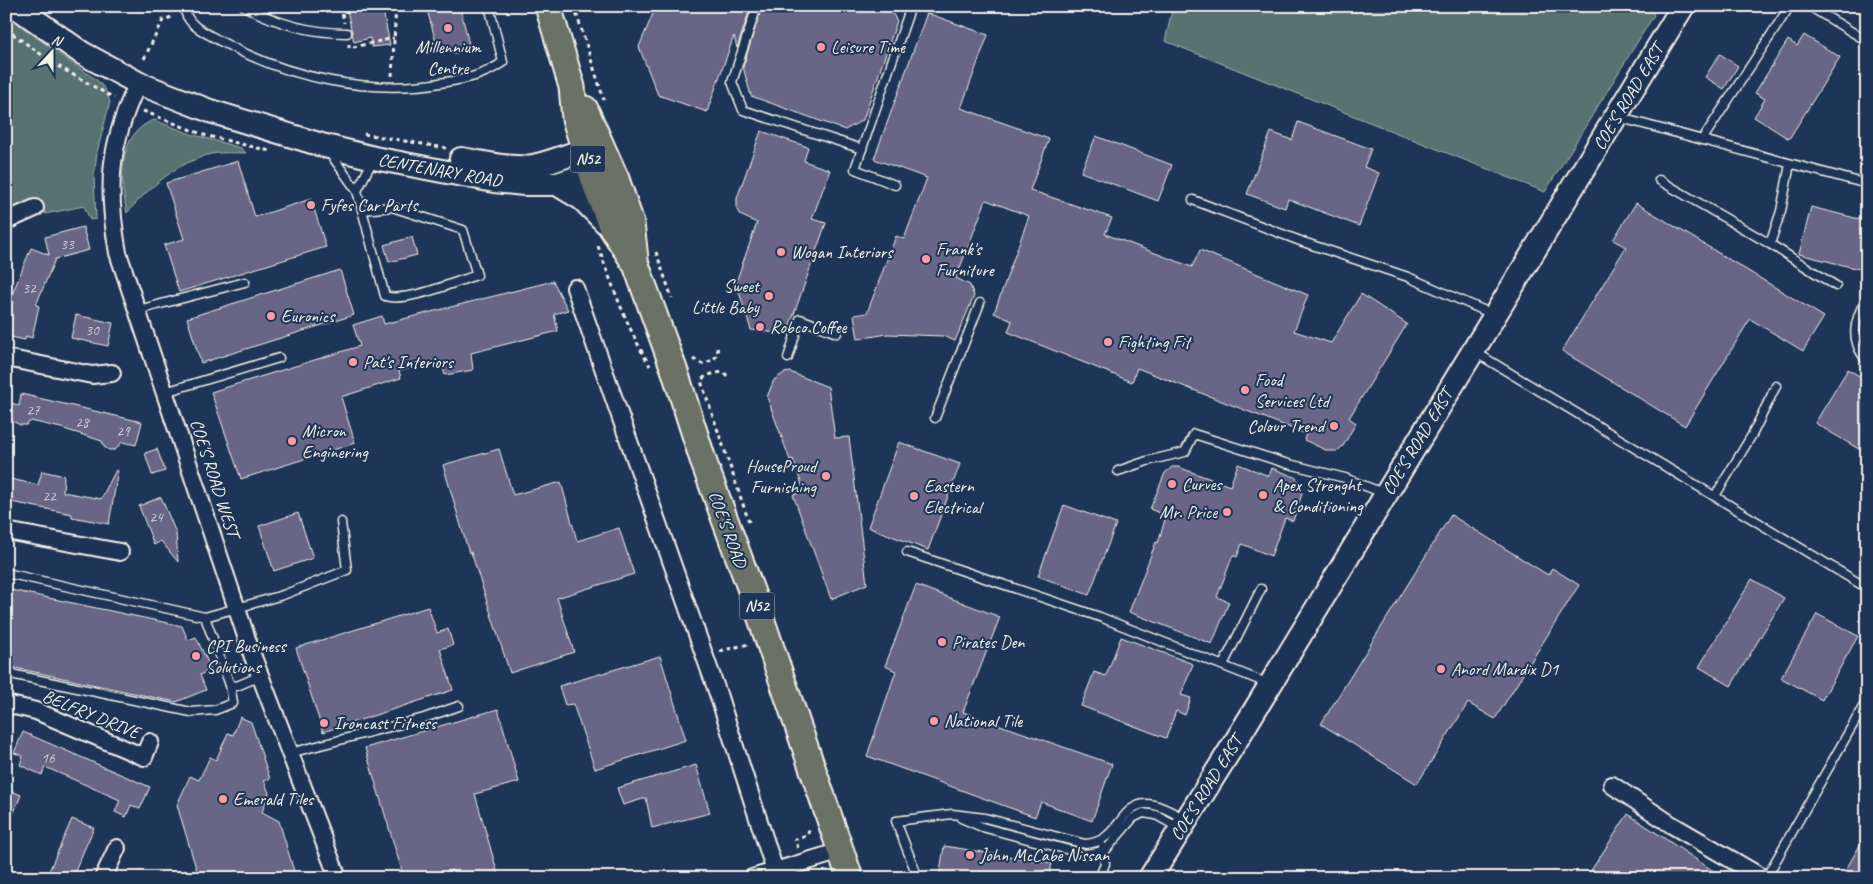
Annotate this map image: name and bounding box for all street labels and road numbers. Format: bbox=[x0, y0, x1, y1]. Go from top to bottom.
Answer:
street label: COE'S ROAD EAST bbox=[1588, 36, 1671, 154]
road number: N52 bbox=[570, 146, 606, 172]
street label: CENTENARY ROAD bbox=[377, 148, 505, 192]
street label: COE'S ROAD EAST bbox=[1377, 381, 1460, 499]
street label: COE'S ROAD WEST bbox=[186, 416, 246, 544]
street label: COE'S ROAD bbox=[704, 488, 753, 572]
road number: N52 bbox=[740, 592, 774, 620]
street label: BELFRY DRIVE bbox=[39, 685, 145, 744]
street label: COE'S ROAD EAST bbox=[1165, 728, 1249, 844]

